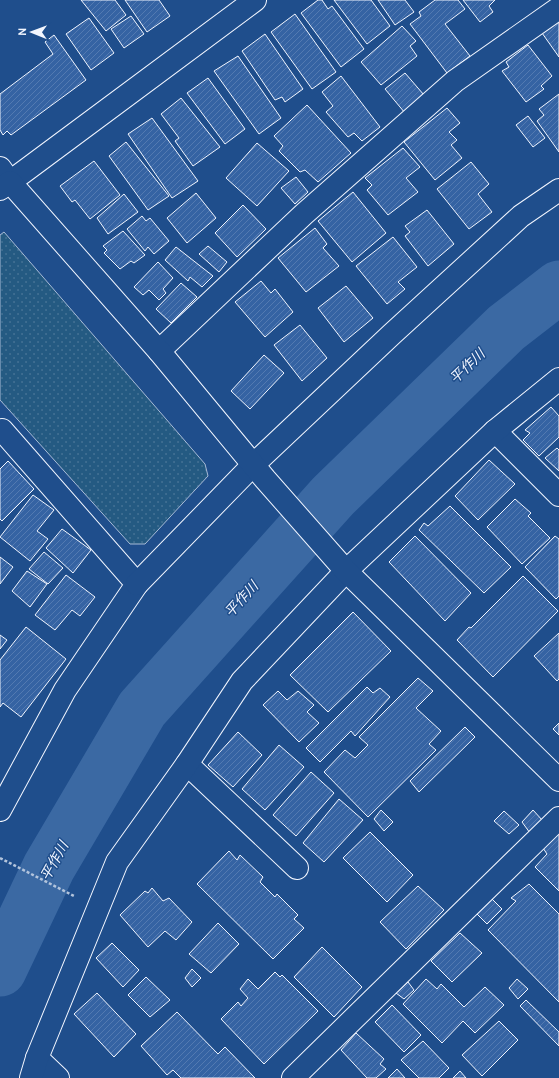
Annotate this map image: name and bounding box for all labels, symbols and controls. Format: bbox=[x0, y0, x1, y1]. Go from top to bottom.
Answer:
north arrow bbox=[12, 12, 52, 52]
text: N bbox=[15, 28, 29, 36]
water label: 平作川 bbox=[446, 344, 490, 387]
water label: 平作川 bbox=[220, 576, 263, 621]
water label: 平作川 bbox=[36, 837, 73, 884]

